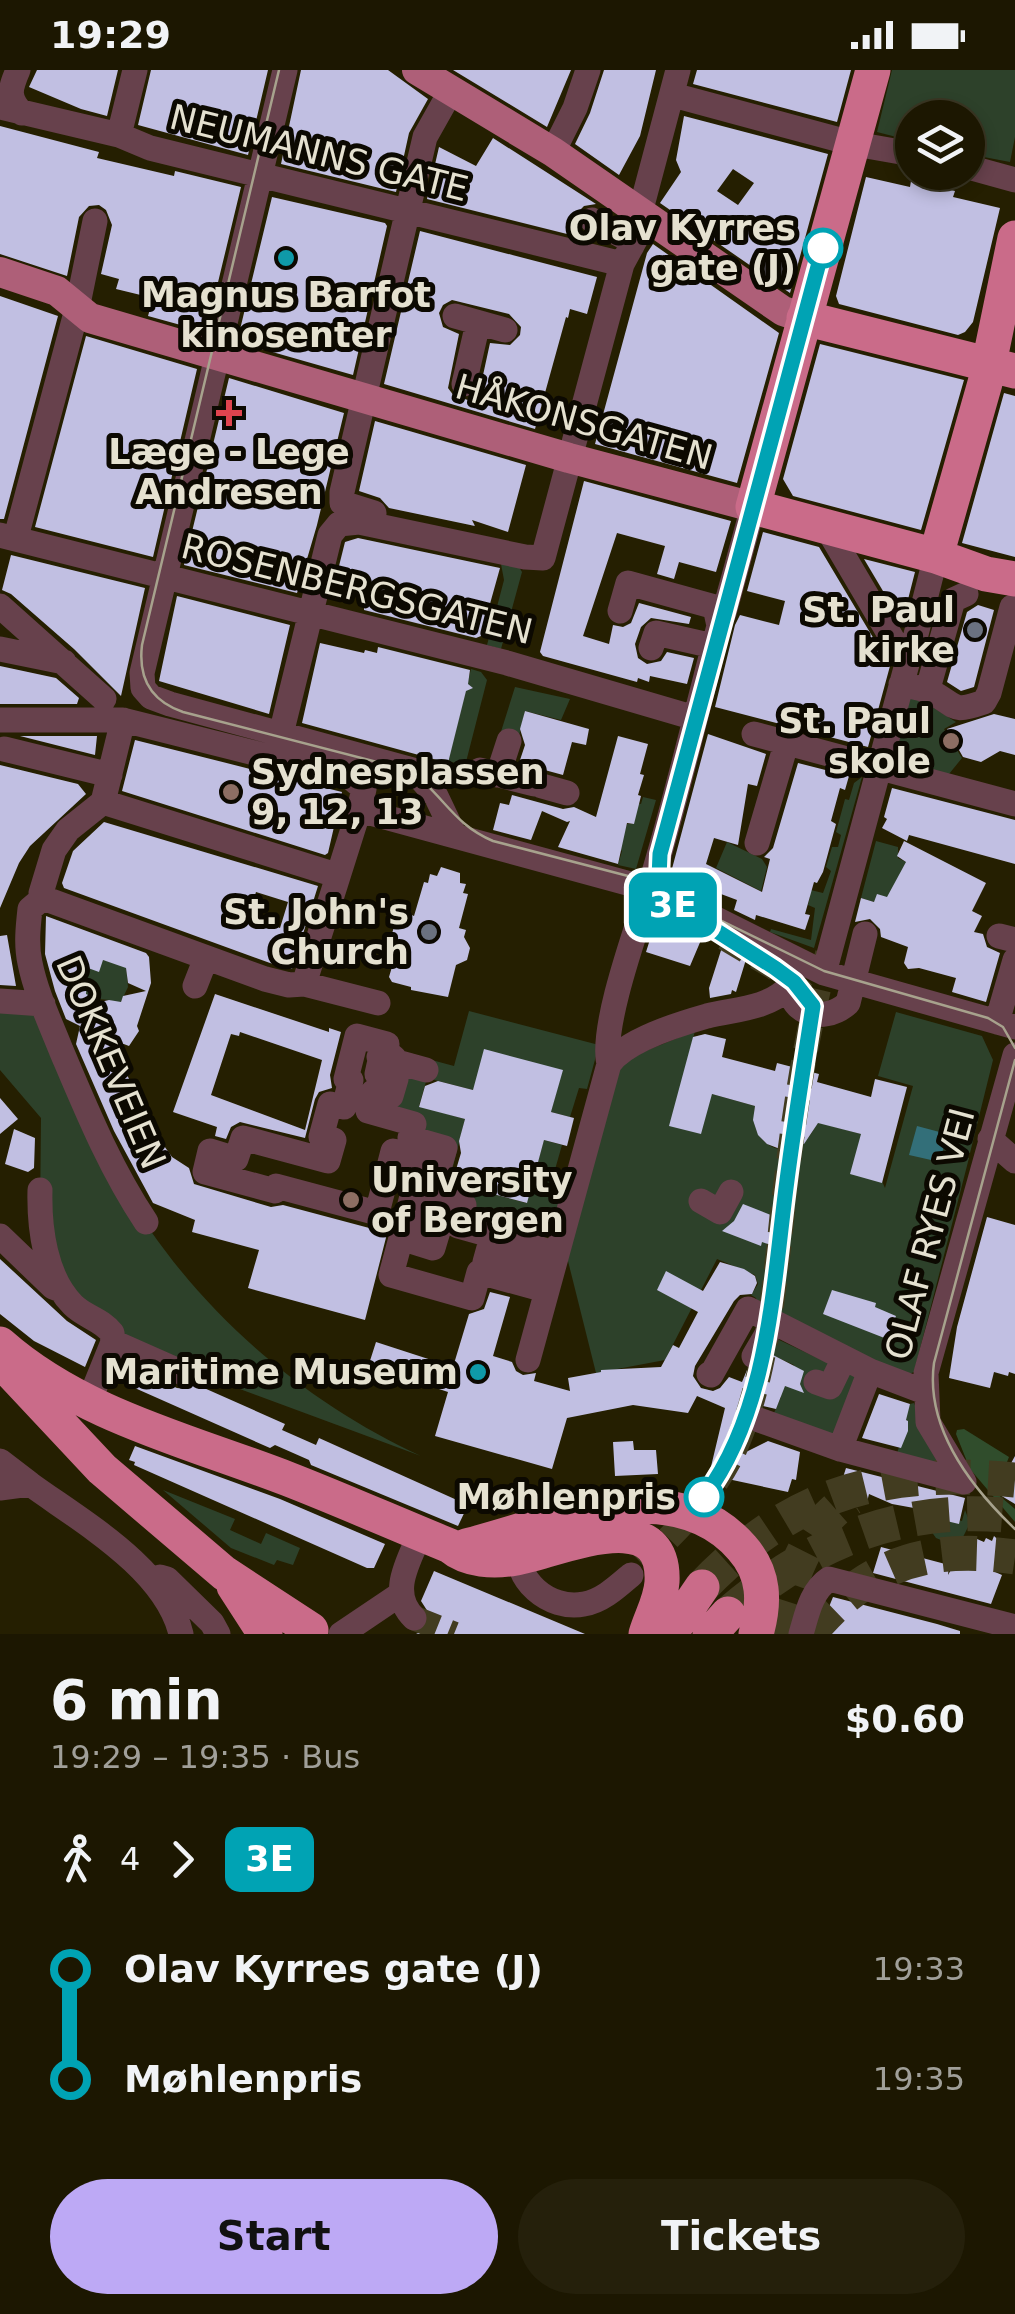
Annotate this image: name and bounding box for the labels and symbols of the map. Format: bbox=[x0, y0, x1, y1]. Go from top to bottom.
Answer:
street label: NEUMANNS GATE bbox=[166, 97, 472, 209]
place label: Olav Kyrres gate (J) bbox=[569, 208, 796, 288]
marker: Olav Kyrres gate (J) bbox=[804, 229, 842, 267]
marker: Magnus Barfot kinosenter bbox=[275, 247, 297, 269]
place label: Magnus Barfot kinosenter bbox=[141, 275, 431, 355]
street label: HÅKONSGATEN bbox=[451, 364, 718, 478]
marker: Læge - Lege Andresen bbox=[216, 400, 242, 426]
place label: Læge - Lege Andresen bbox=[108, 432, 350, 512]
street label: ROSENBERGSGATEN bbox=[177, 526, 537, 652]
place label: St. Paul kirke bbox=[802, 590, 955, 670]
marker: St. Paul kirke bbox=[964, 619, 986, 641]
place label: St. Paul skole bbox=[778, 701, 931, 781]
marker: St. Paul skole bbox=[940, 730, 962, 752]
place label: Sydnesplassen 9, 12, 13 bbox=[251, 752, 545, 832]
marker: Sydnesplassen 9, 12, 13 bbox=[220, 781, 242, 803]
line badge: 3E bbox=[628, 872, 718, 938]
place label: St. John's Church bbox=[223, 892, 409, 972]
marker: St. John's Church bbox=[418, 921, 440, 943]
street label: DOKKEVEIEN bbox=[48, 950, 174, 1174]
street label: OLAF RYES VEI bbox=[877, 1104, 983, 1364]
place label: University of Bergen bbox=[371, 1160, 573, 1240]
marker: University of Bergen bbox=[340, 1189, 362, 1211]
place label: Maritime Museum bbox=[103, 1352, 458, 1392]
marker: Maritime Museum bbox=[467, 1361, 489, 1383]
place label: Møhlenpris bbox=[456, 1477, 676, 1517]
marker: Møhlenpris bbox=[685, 1478, 723, 1516]

